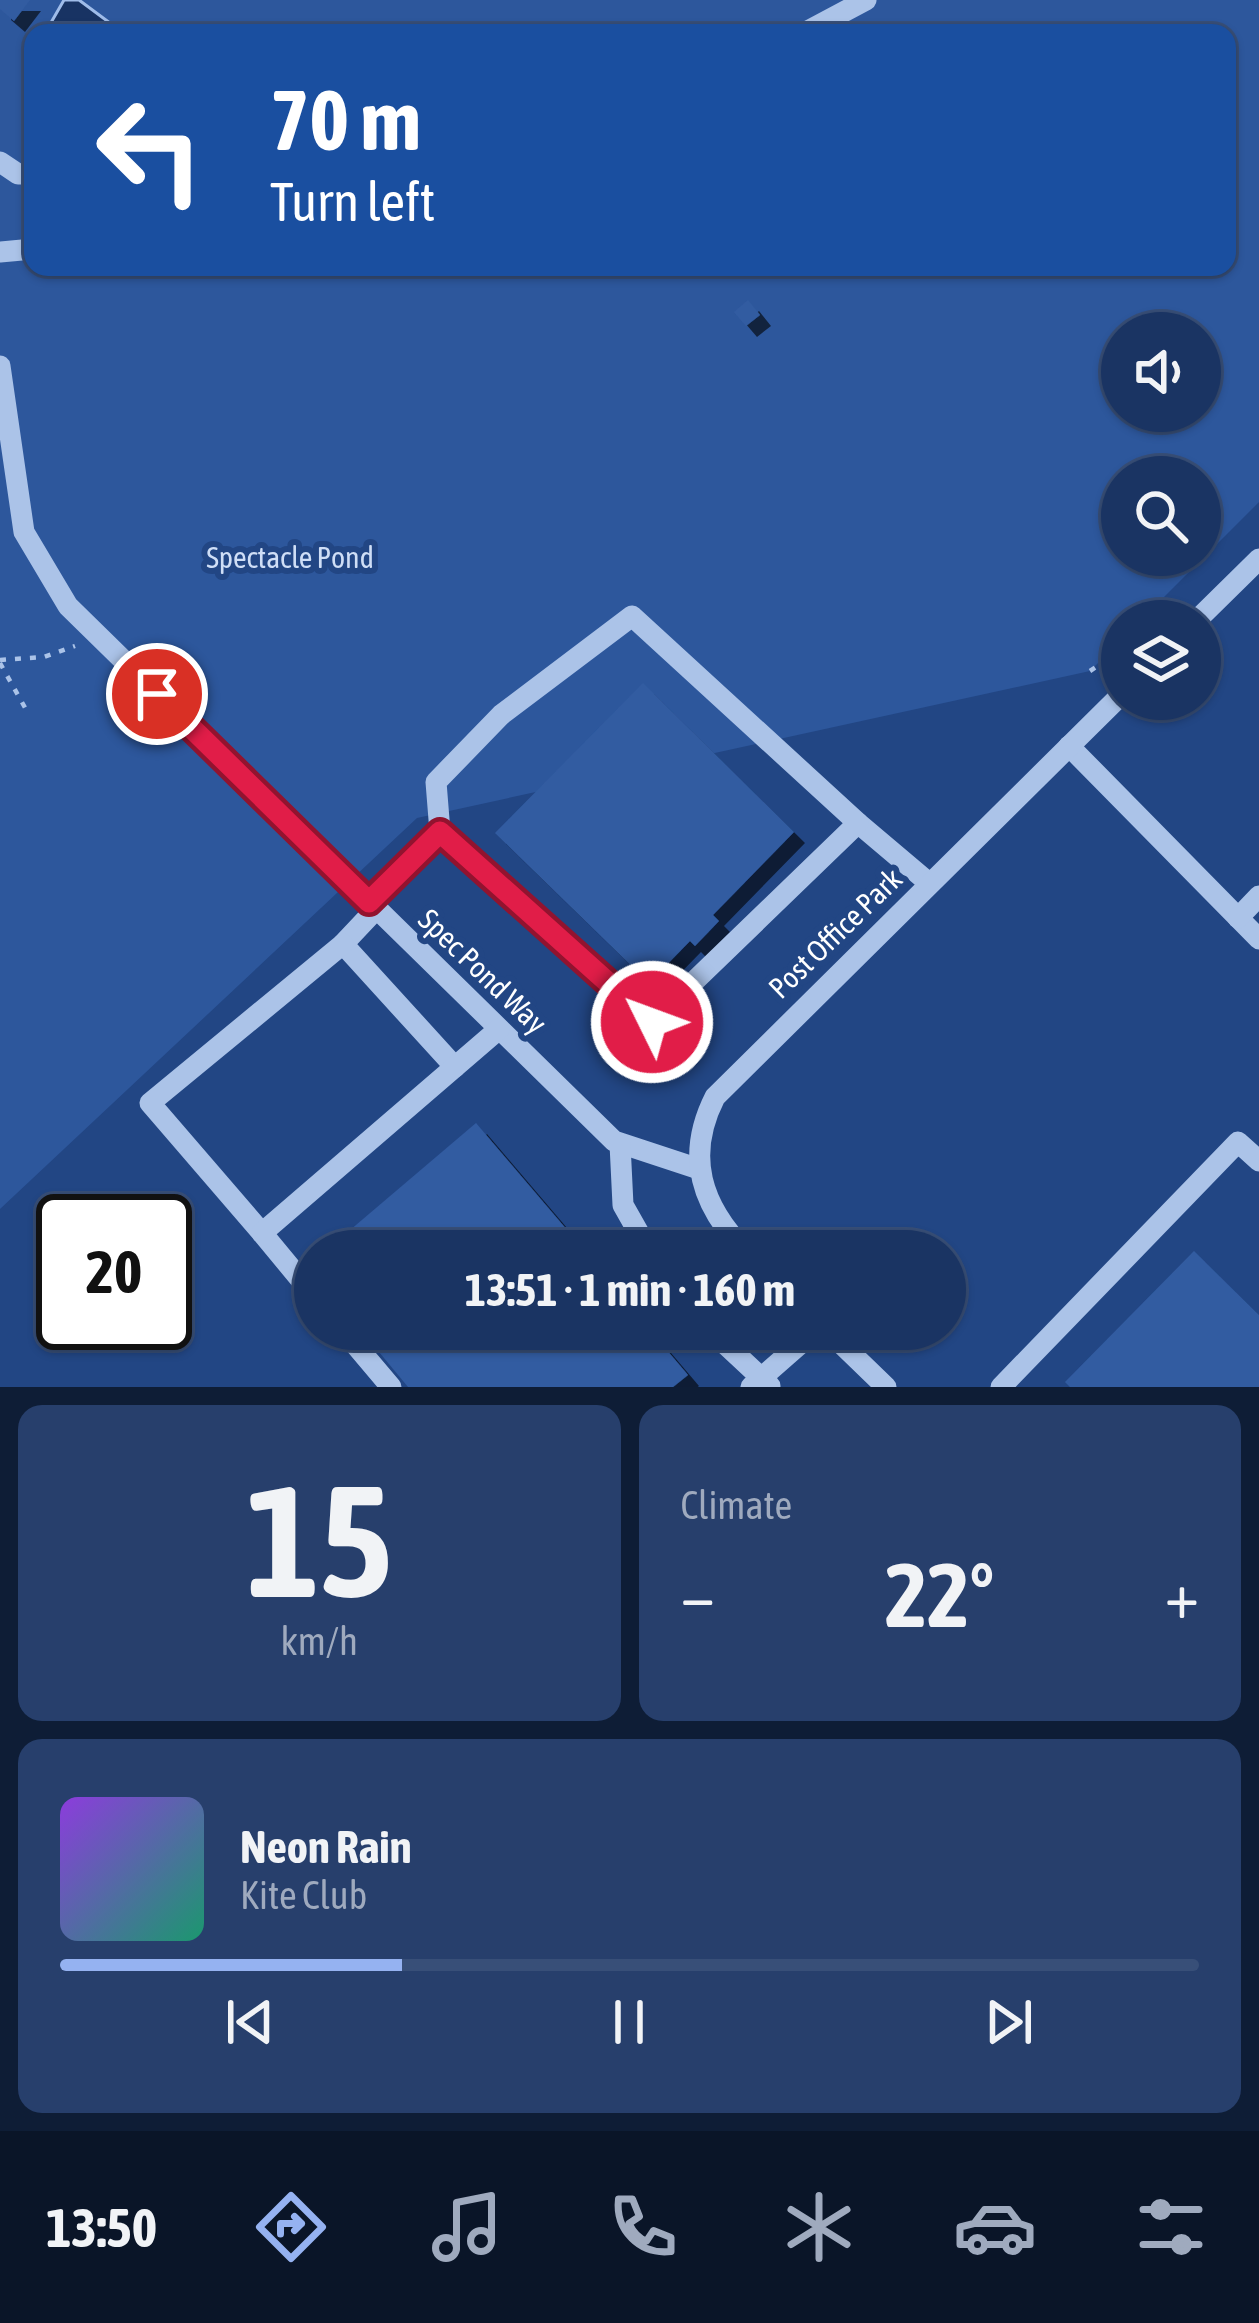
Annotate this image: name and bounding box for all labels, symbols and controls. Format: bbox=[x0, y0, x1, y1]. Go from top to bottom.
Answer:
icon: left bbox=[72, 72, 228, 228]
text: 70 m bbox=[270, 72, 421, 168]
text: Turn left bbox=[270, 171, 435, 232]
map controls bbox=[1101, 312, 1221, 720]
button: sound bbox=[1101, 312, 1221, 432]
button: search bbox=[1101, 456, 1221, 576]
park label: Spectacle Pond bbox=[206, 540, 374, 574]
button: layers bbox=[1101, 600, 1221, 720]
pin bbox=[106, 643, 208, 745]
icon: arrive bbox=[124, 661, 190, 727]
street label: Post Office Park bbox=[762, 861, 908, 1005]
street label: Spec Pond Way bbox=[412, 902, 554, 1040]
position arrow bbox=[589, 959, 715, 1085]
speed limit sign: 20 bbox=[36, 1194, 192, 1350]
text: 13:51 · 1 min · 160 m bbox=[465, 1264, 795, 1316]
text: 15 bbox=[246, 1451, 393, 1630]
text: Climate bbox=[681, 1483, 792, 1527]
text: 22° bbox=[885, 1543, 994, 1646]
text: − bbox=[681, 1556, 715, 1632]
text: + bbox=[1165, 1556, 1199, 1632]
text: km/h bbox=[281, 1619, 358, 1663]
text: Neon Rain bbox=[240, 1821, 412, 1873]
text: Kite Club bbox=[240, 1873, 367, 1917]
icon: previous bbox=[217, 1989, 283, 2055]
icon: pause bbox=[596, 1989, 662, 2055]
icon: next bbox=[976, 1989, 1042, 2055]
icon: directions bbox=[249, 2185, 333, 2269]
icon: music bbox=[425, 2185, 509, 2269]
icon: phone bbox=[601, 2185, 685, 2269]
icon: climate bbox=[777, 2185, 861, 2269]
icon: car bbox=[953, 2185, 1037, 2269]
icon: filters bbox=[1129, 2185, 1213, 2269]
text: 13:50 bbox=[46, 2197, 157, 2258]

